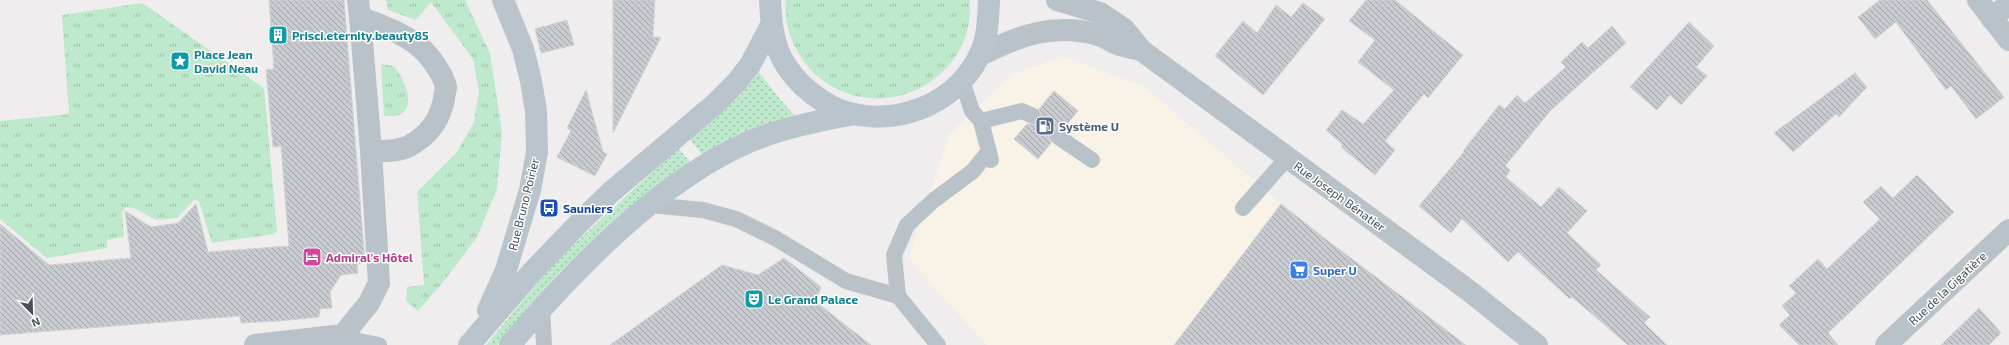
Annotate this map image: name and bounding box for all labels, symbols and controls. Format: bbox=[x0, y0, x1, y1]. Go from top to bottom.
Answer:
building icon: Prisci.eternity.beauty85 bbox=[267, 24, 289, 46]
place label: Prisci.eternity.beauty85 bbox=[292, 28, 429, 43]
place label: Place Jean David Neau bbox=[194, 47, 258, 75]
place icon: Place Jean David Neau bbox=[169, 50, 191, 72]
fuel station icon: Système U bbox=[1034, 115, 1056, 137]
place label: Système U bbox=[1059, 119, 1119, 134]
street label: Rue Bruno Poirier bbox=[505, 156, 541, 252]
street label: Rue Joseph Bénatier bbox=[1292, 158, 1389, 234]
bus stop icon: Sauniers bbox=[538, 197, 560, 219]
place label: Sauniers bbox=[563, 201, 613, 215]
hotel icon: Admiral's Hôtel bbox=[301, 246, 323, 268]
street label: Rue de la Gigatière bbox=[1905, 248, 1989, 328]
place label: Admiral's Hôtel bbox=[326, 250, 413, 264]
supermarket icon: Super U bbox=[1288, 259, 1310, 281]
place label: Super U bbox=[1313, 263, 1357, 277]
theatre icon: Le Grand Palace bbox=[743, 288, 765, 310]
place label: Le Grand Palace bbox=[768, 292, 858, 306]
north arrow bbox=[12, 293, 52, 333]
text: N bbox=[30, 315, 42, 330]

